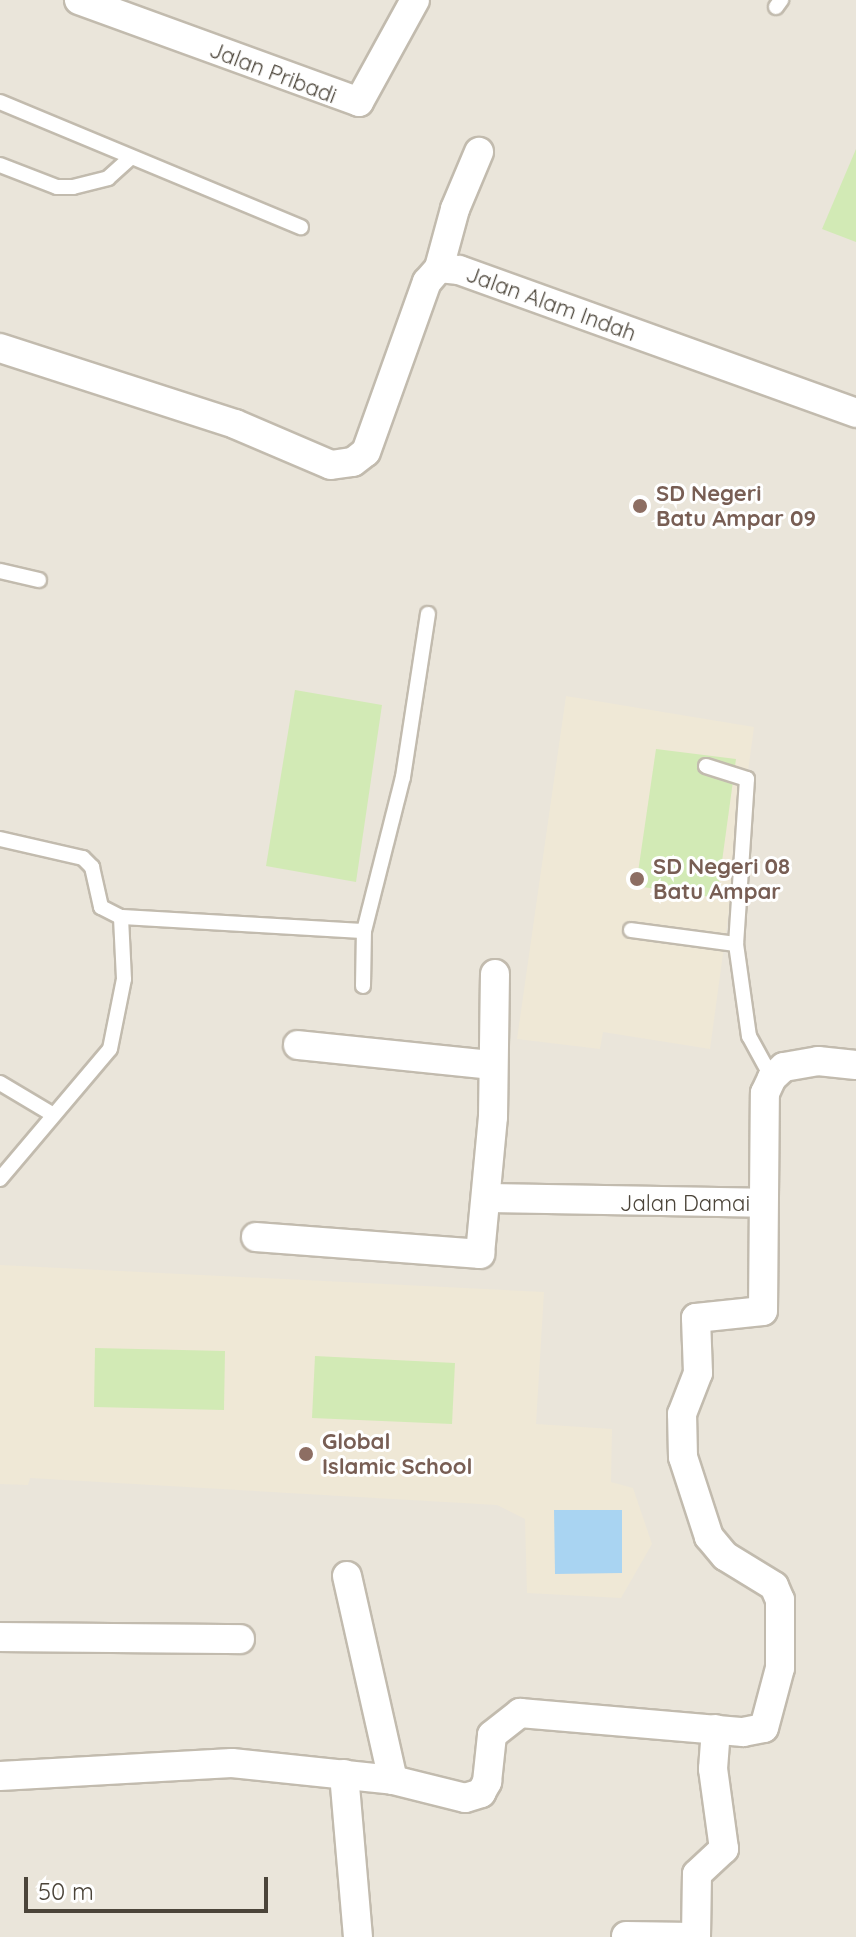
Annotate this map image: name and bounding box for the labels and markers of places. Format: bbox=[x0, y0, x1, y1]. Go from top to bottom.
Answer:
place label: SD Negeri Batu Ampar 09 bbox=[656, 480, 816, 532]
marker: SD Negeri Batu Ampar 09 bbox=[631, 497, 649, 515]
place label: SD Negeri 08 Batu Ampar bbox=[653, 853, 790, 904]
marker: SD Negeri 08 Batu Ampar bbox=[628, 870, 646, 888]
place label: Global Islamic School bbox=[322, 1428, 472, 1480]
marker: Global Islamic School bbox=[297, 1445, 315, 1463]

